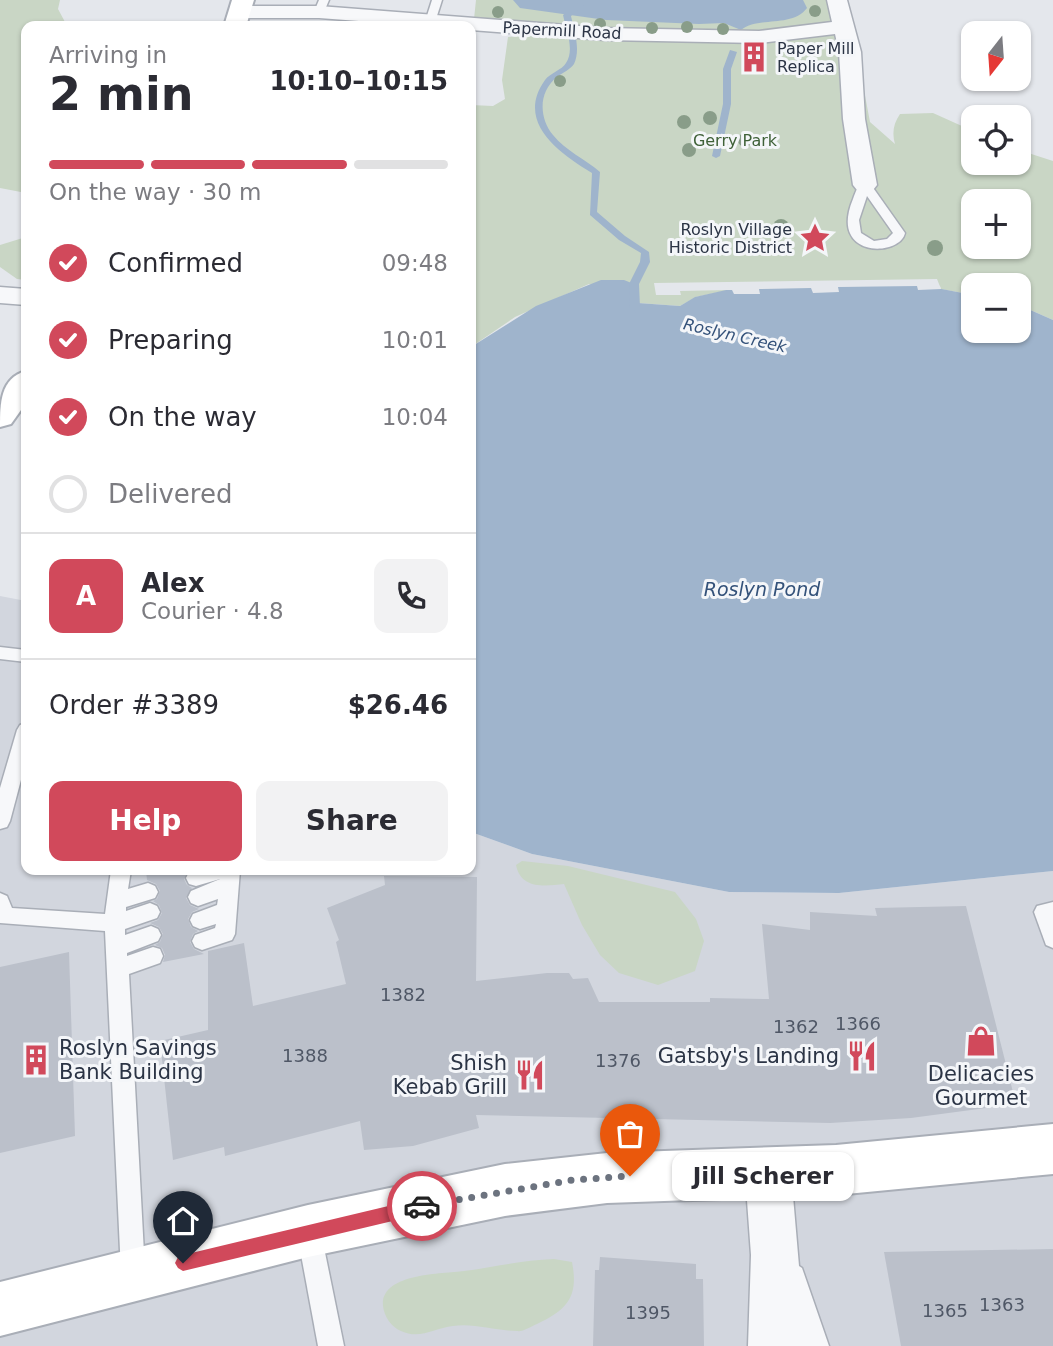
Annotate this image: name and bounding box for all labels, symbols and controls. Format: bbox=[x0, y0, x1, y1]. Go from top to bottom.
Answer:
street label: Papermill Road bbox=[502, 18, 622, 43]
north arrow bbox=[961, 21, 1031, 91]
map controls bbox=[961, 21, 1031, 343]
place label: Paper Mill Replica bbox=[777, 39, 855, 76]
building icon: Paper Mill Replica bbox=[737, 40, 771, 74]
text: Arriving in bbox=[49, 42, 167, 68]
text: 10:10–10:15 bbox=[269, 66, 448, 96]
text: 2 min bbox=[49, 67, 193, 121]
button: locate bbox=[961, 105, 1031, 175]
park label: Gerry Park bbox=[693, 131, 778, 150]
text: On the way · 30 m bbox=[49, 179, 261, 205]
button: + bbox=[961, 189, 1031, 259]
place label: Roslyn Village Historic District bbox=[669, 220, 792, 257]
place icon: Roslyn Village Historic District bbox=[798, 221, 832, 255]
icon: check bbox=[49, 244, 87, 282]
text: Confirmed bbox=[108, 248, 243, 278]
text: 09:48 bbox=[382, 250, 448, 276]
button: − bbox=[961, 273, 1031, 343]
water label: Roslyn Creek bbox=[682, 314, 789, 357]
icon: check bbox=[49, 321, 87, 359]
text: Preparing bbox=[108, 325, 233, 355]
text: 10:01 bbox=[382, 327, 448, 353]
icon: check bbox=[49, 398, 87, 436]
text: On the way bbox=[108, 402, 257, 432]
text: 10:04 bbox=[382, 404, 448, 430]
text: Delivered bbox=[108, 479, 232, 509]
button: phone bbox=[374, 559, 448, 633]
text: Alex bbox=[141, 568, 204, 598]
water label: Roslyn Pond bbox=[704, 578, 821, 600]
text: A bbox=[76, 581, 96, 611]
text: Courier · 4.8 bbox=[141, 598, 284, 624]
text: Order #3389 bbox=[49, 690, 219, 720]
text: $26.46 bbox=[348, 690, 448, 720]
button: Help bbox=[49, 781, 242, 861]
button: Share bbox=[256, 781, 448, 861]
house number: 1382 bbox=[380, 984, 426, 1005]
house number: 1366 bbox=[835, 1013, 881, 1034]
house number: 1362 bbox=[773, 1016, 819, 1037]
shop icon: Delicacies Gourmet bbox=[964, 1024, 998, 1058]
place label: Roslyn Savings Bank Building bbox=[59, 1036, 217, 1084]
restaurant icon: Gatsby's Landing bbox=[845, 1039, 879, 1073]
building icon: Roslyn Savings Bank Building bbox=[19, 1043, 53, 1077]
place label: Gatsby's Landing bbox=[658, 1044, 839, 1068]
house number: 1388 bbox=[282, 1045, 328, 1066]
house number: 1376 bbox=[595, 1050, 641, 1071]
place label: Shish Kebab Grill bbox=[393, 1051, 507, 1099]
restaurant icon: Shish Kebab Grill bbox=[513, 1058, 547, 1092]
place label: Delicacies Gourmet bbox=[928, 1062, 1034, 1110]
pin bbox=[600, 1104, 660, 1176]
icon: bag bbox=[611, 1115, 649, 1153]
callout: Jill Scherer bbox=[672, 1152, 854, 1200]
text: Jill Scherer bbox=[693, 1163, 833, 1189]
courier bbox=[387, 1171, 457, 1241]
icon: car bbox=[403, 1187, 441, 1225]
pin bbox=[153, 1191, 213, 1263]
icon: home bbox=[164, 1202, 202, 1240]
house number: 1363 bbox=[979, 1294, 1025, 1315]
house number: 1365 bbox=[922, 1300, 968, 1321]
house number: 1395 bbox=[625, 1302, 671, 1323]

